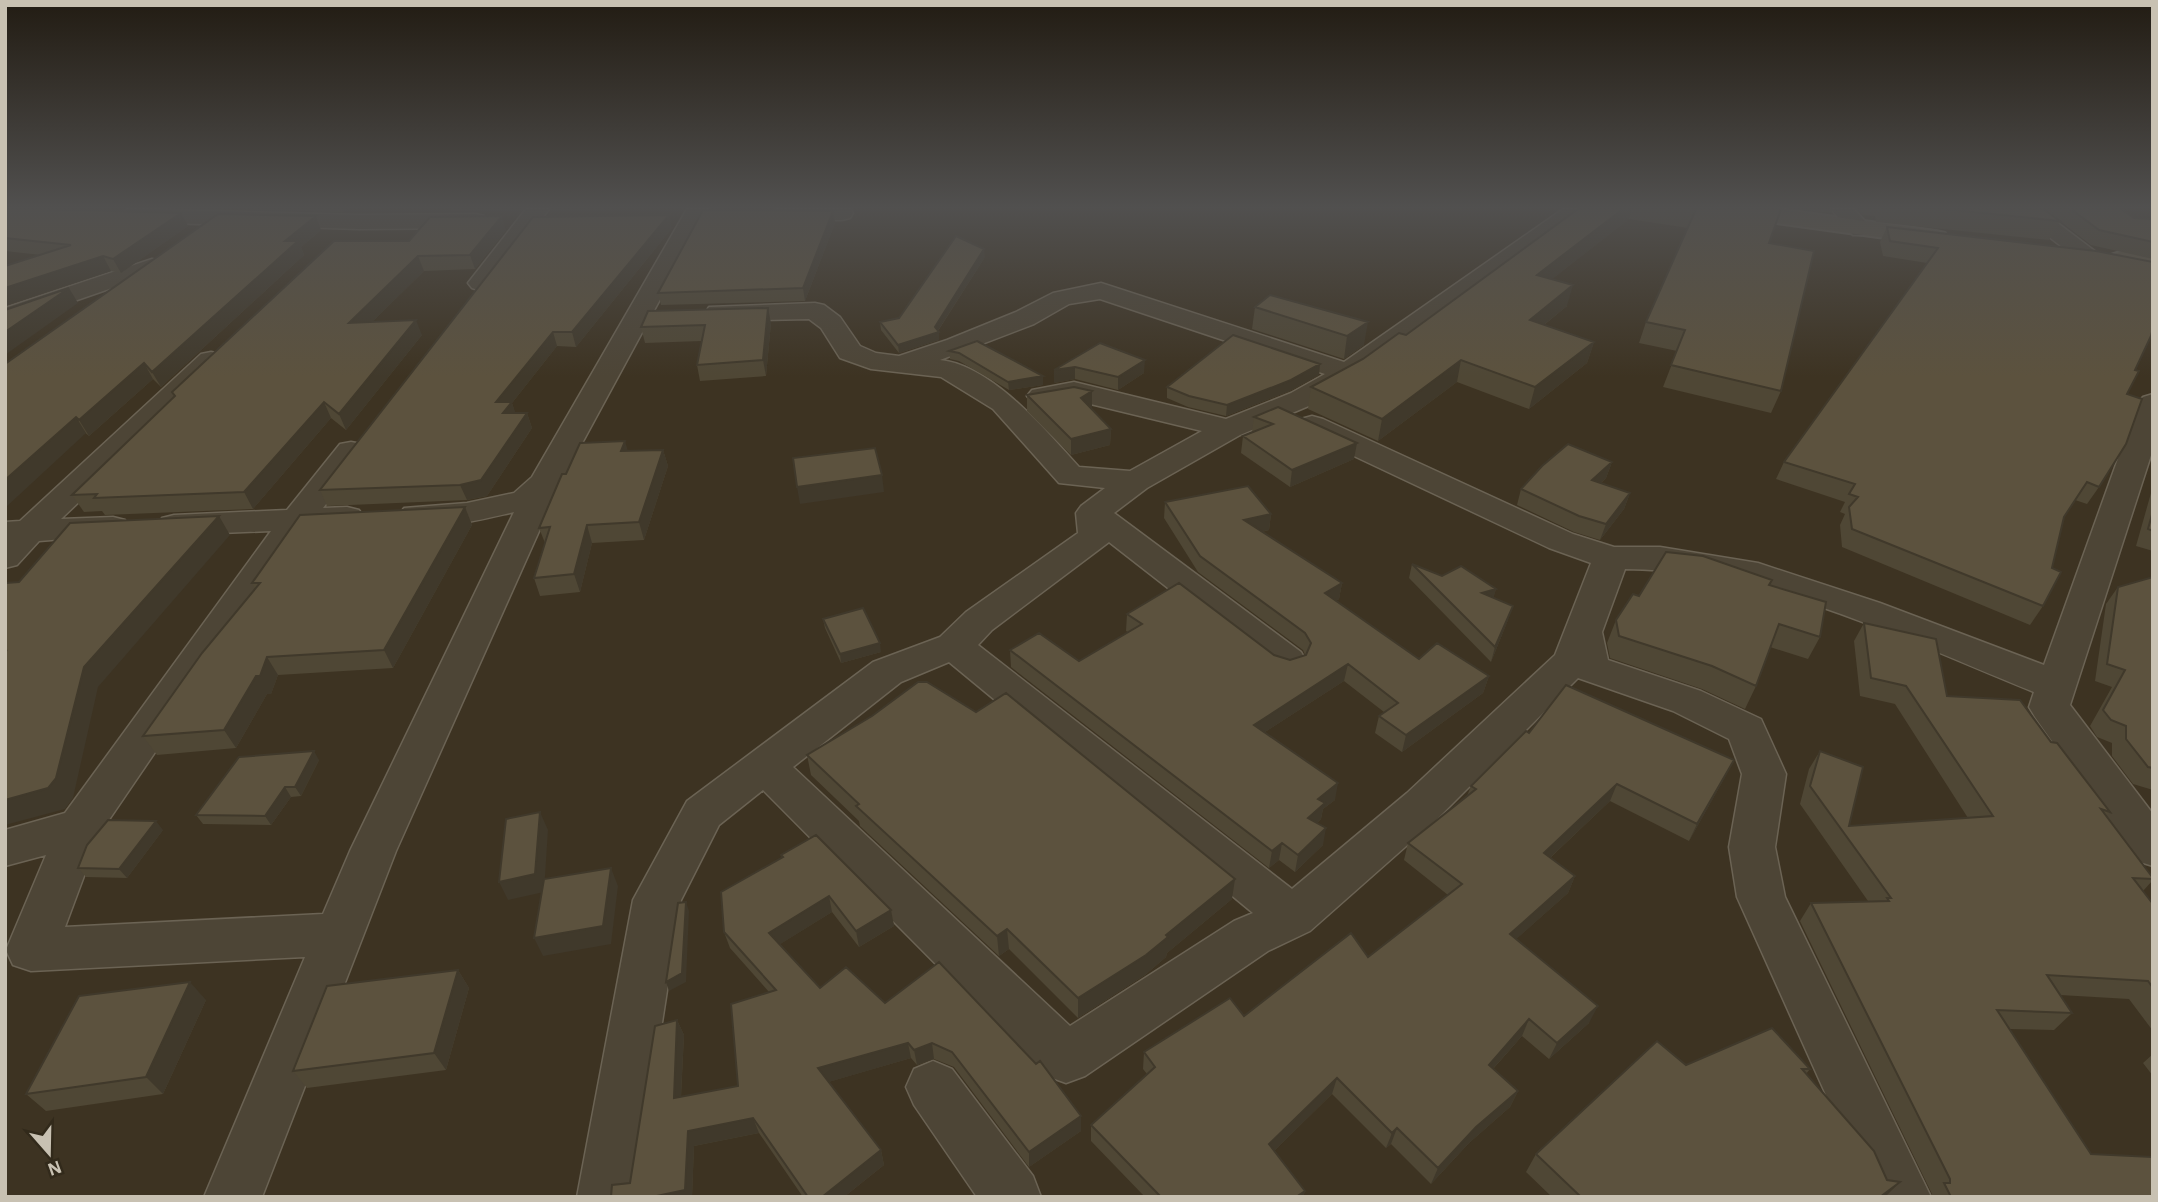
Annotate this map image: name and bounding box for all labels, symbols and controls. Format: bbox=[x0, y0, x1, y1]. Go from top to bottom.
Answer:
north arrow bbox=[14, 1118, 84, 1188]
text: N bbox=[45, 1156, 64, 1179]

